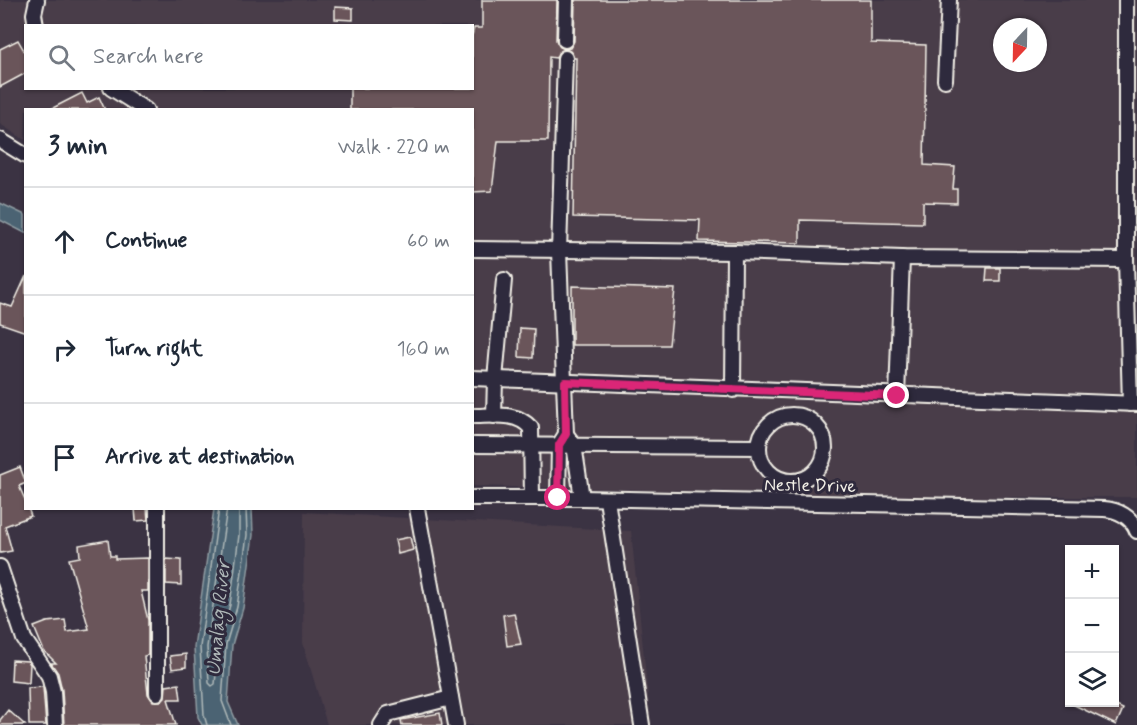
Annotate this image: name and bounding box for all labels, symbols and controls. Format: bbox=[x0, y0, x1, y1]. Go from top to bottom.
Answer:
north arrow bbox=[993, 18, 1047, 72]
search box bbox=[24, 24, 474, 90]
icon: search bbox=[45, 41, 78, 74]
text: Search here bbox=[93, 43, 204, 71]
text: 3 min bbox=[48, 130, 108, 164]
text: Walk · 220 m bbox=[338, 134, 450, 161]
icon: ahead bbox=[48, 225, 81, 258]
text: Continue bbox=[105, 227, 187, 255]
text: 60 m bbox=[407, 228, 450, 255]
icon: right bbox=[48, 333, 81, 366]
text: Turn right bbox=[105, 335, 203, 363]
text: 160 m bbox=[397, 336, 450, 363]
route end bbox=[883, 382, 909, 408]
icon: arrive bbox=[48, 441, 81, 474]
text: Arrive at destination bbox=[105, 443, 295, 471]
street label: Nestle Drive bbox=[764, 473, 856, 499]
route start bbox=[544, 484, 570, 510]
map controls bbox=[1065, 545, 1119, 707]
button: + bbox=[1065, 545, 1119, 599]
water label: Umalag River bbox=[201, 557, 240, 677]
button: − bbox=[1065, 599, 1119, 653]
button: layers bbox=[1065, 653, 1119, 707]

